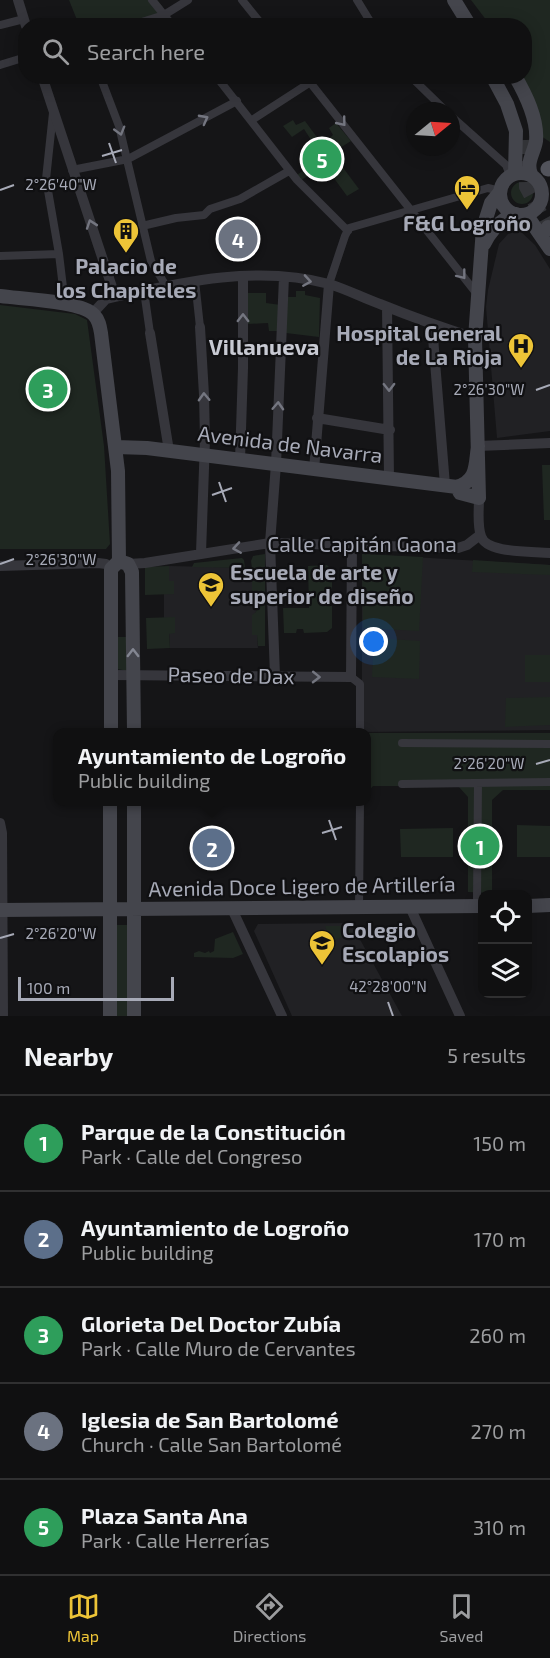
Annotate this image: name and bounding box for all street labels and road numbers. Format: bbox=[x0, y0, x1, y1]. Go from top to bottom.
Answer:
street label: Avenida de Navarra bbox=[196, 420, 384, 467]
street label: Calle Capitán Gaona bbox=[267, 531, 457, 556]
street label: Paseo de Dax bbox=[167, 661, 295, 688]
street label: Avenida Doce Ligero de Artillería bbox=[148, 870, 456, 901]

